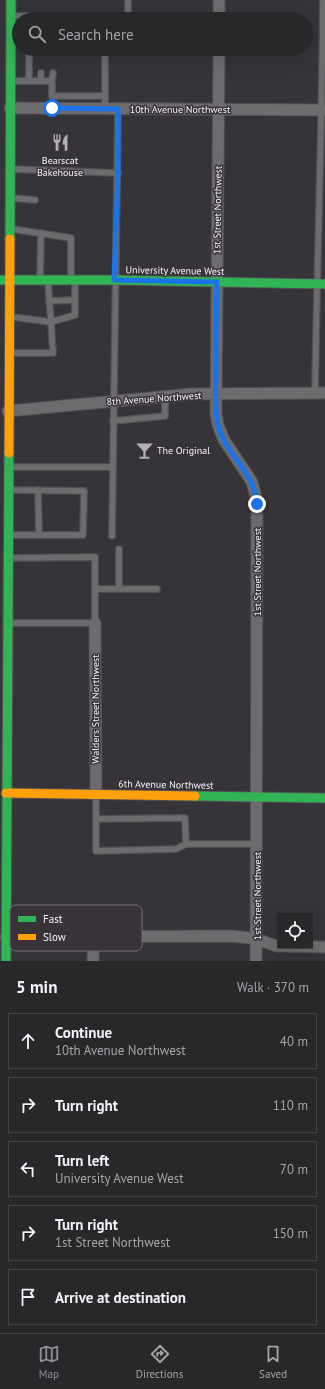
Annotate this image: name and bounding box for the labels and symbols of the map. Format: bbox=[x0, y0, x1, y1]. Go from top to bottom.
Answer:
route start bbox=[43, 99, 61, 117]
street label: 10th Avenue Northwest bbox=[130, 103, 231, 116]
restaurant icon: Bearscat Bakehouse bbox=[50, 133, 70, 153]
place label: Bearscat Bakehouse bbox=[37, 154, 83, 179]
street label: 1st Street Northwest bbox=[210, 165, 225, 254]
street label: University Avenue West bbox=[125, 263, 225, 278]
street label: 8th Avenue Northwest bbox=[106, 389, 203, 408]
bar icon: The Original bbox=[134, 440, 154, 460]
place label: The Original bbox=[157, 444, 210, 457]
route end bbox=[248, 495, 266, 513]
street label: 1st Street Northwest bbox=[251, 527, 264, 616]
street label: Walders Street Northwest bbox=[89, 654, 102, 764]
street label: 6th Avenue Northwest bbox=[118, 777, 214, 792]
street label: 1st Street Northwest bbox=[251, 851, 264, 940]
legend bbox=[10, 905, 142, 951]
text: Fast bbox=[43, 912, 63, 926]
text: Slow bbox=[43, 930, 66, 944]

